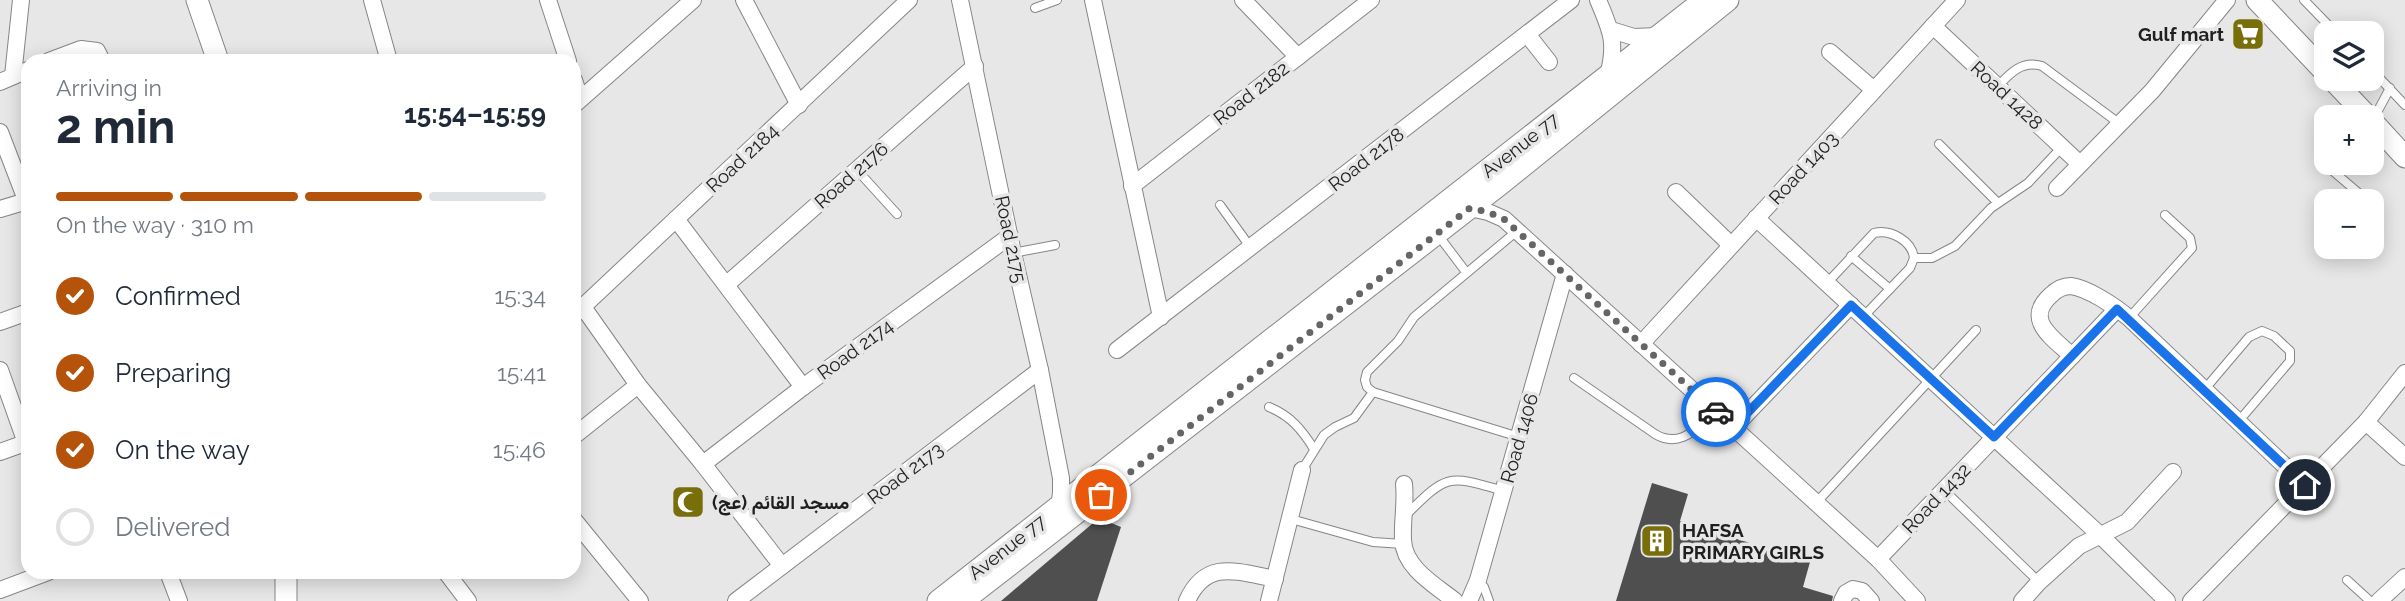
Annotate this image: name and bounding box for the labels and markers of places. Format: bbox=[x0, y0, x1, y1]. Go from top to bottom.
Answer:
supermarket icon: Gulf mart bbox=[2229, 15, 2267, 53]
place label: Gulf mart bbox=[2138, 23, 2225, 45]
pin bbox=[2275, 455, 2335, 515]
pin bbox=[1071, 465, 1131, 525]
mosque icon: مسجد القائم (عج) bbox=[669, 483, 707, 521]
place label: مسجد القائم (عج) bbox=[712, 491, 849, 516]
place label: HAFSA PRIMARY GIRLS bbox=[1682, 519, 1824, 563]
building icon: HAFSA PRIMARY GIRLS bbox=[1638, 522, 1676, 560]

